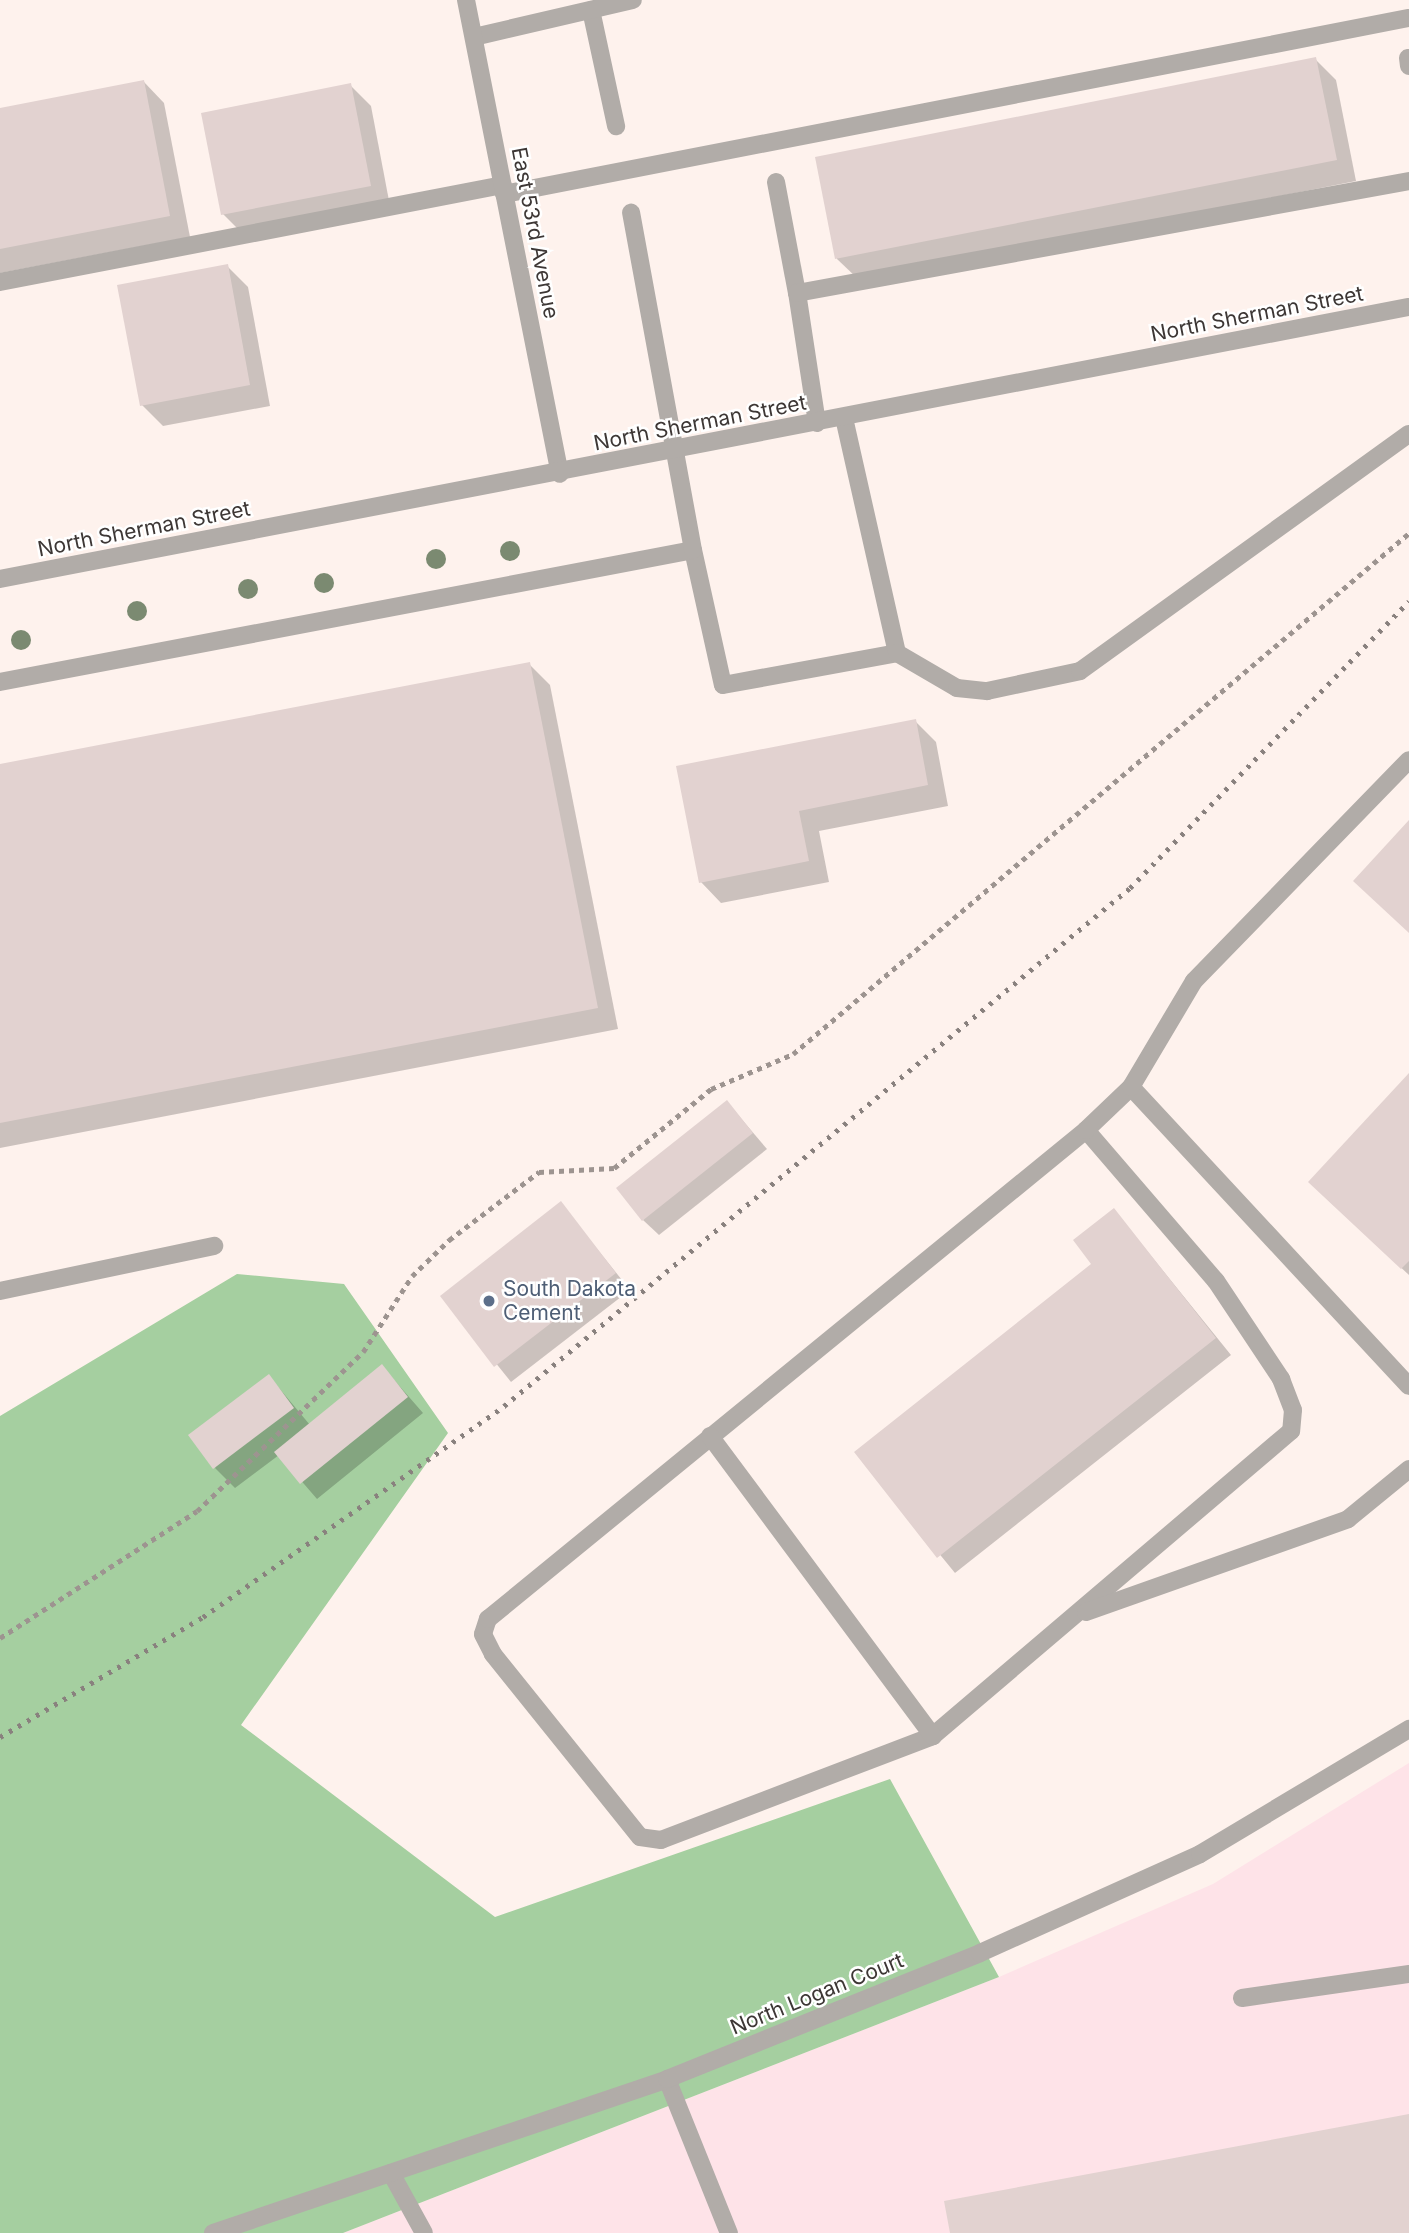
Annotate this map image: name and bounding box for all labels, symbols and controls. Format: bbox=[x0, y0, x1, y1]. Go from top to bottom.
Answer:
street label: East 53rd Avenue bbox=[506, 145, 564, 321]
street label: North Sherman Street bbox=[1149, 281, 1365, 347]
street label: North Sherman Street bbox=[592, 390, 808, 456]
street label: North Sherman Street bbox=[36, 496, 252, 562]
place label: South Dakota Cement bbox=[503, 1276, 636, 1326]
marker: South Dakota Cement bbox=[481, 1293, 497, 1309]
street label: North Logan Court bbox=[727, 1948, 907, 2040]

